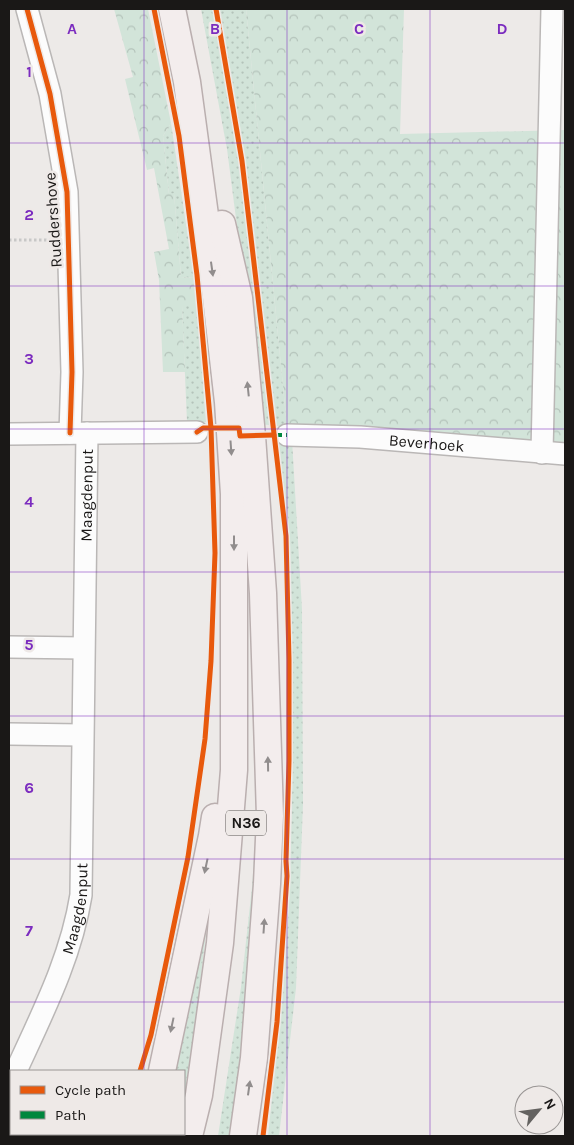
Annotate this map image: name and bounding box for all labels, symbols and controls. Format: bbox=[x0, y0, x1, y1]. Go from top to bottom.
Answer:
text: A bbox=[67, 19, 77, 38]
text: B bbox=[210, 19, 220, 38]
text: C bbox=[354, 19, 364, 38]
text: D bbox=[497, 19, 508, 38]
text: 1 bbox=[26, 62, 32, 81]
street label: Ruddershove bbox=[40, 172, 66, 268]
text: 2 bbox=[24, 205, 34, 224]
one-way arrow bbox=[209, 262, 217, 278]
text: 3 bbox=[24, 349, 34, 368]
one-way arrow bbox=[244, 381, 252, 397]
street label: Beverhoek bbox=[388, 430, 465, 455]
one-way arrow bbox=[227, 440, 235, 456]
street label: Maagdenput bbox=[76, 449, 96, 542]
text: 4 bbox=[24, 492, 34, 511]
one-way arrow bbox=[230, 535, 238, 551]
text: 5 bbox=[24, 635, 34, 654]
one-way arrow bbox=[264, 756, 272, 772]
text: 6 bbox=[24, 778, 34, 797]
road number: N36 bbox=[226, 810, 266, 836]
one-way arrow bbox=[202, 859, 210, 874]
street label: Maagdenput bbox=[57, 863, 91, 957]
one-way arrow bbox=[260, 918, 268, 934]
text: 7 bbox=[25, 921, 33, 940]
one-way arrow bbox=[168, 1018, 176, 1033]
legend bbox=[10, 1070, 185, 1135]
one-way arrow bbox=[246, 1080, 254, 1096]
text: Cycle path bbox=[55, 1081, 126, 1099]
north arrow bbox=[514, 1085, 564, 1135]
text: N bbox=[540, 1095, 560, 1112]
text: Path bbox=[55, 1106, 86, 1124]

